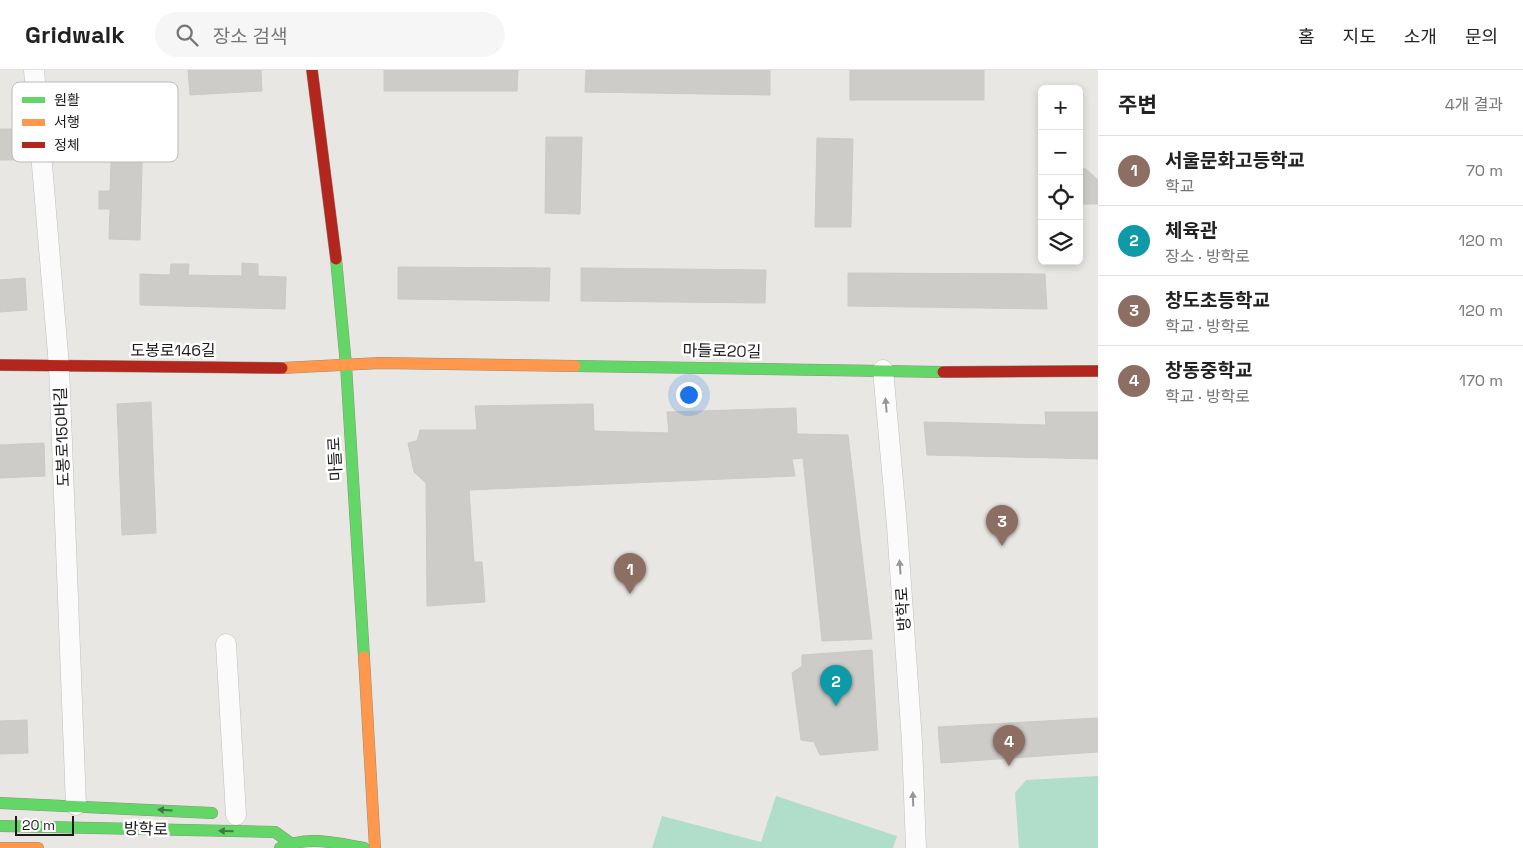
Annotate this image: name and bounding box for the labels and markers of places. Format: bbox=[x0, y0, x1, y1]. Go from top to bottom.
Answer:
pin: 3 bbox=[986, 505, 1018, 546]
pin: 1 bbox=[614, 553, 646, 594]
pin: 2 bbox=[820, 665, 852, 706]
pin: 4 bbox=[993, 725, 1025, 766]

